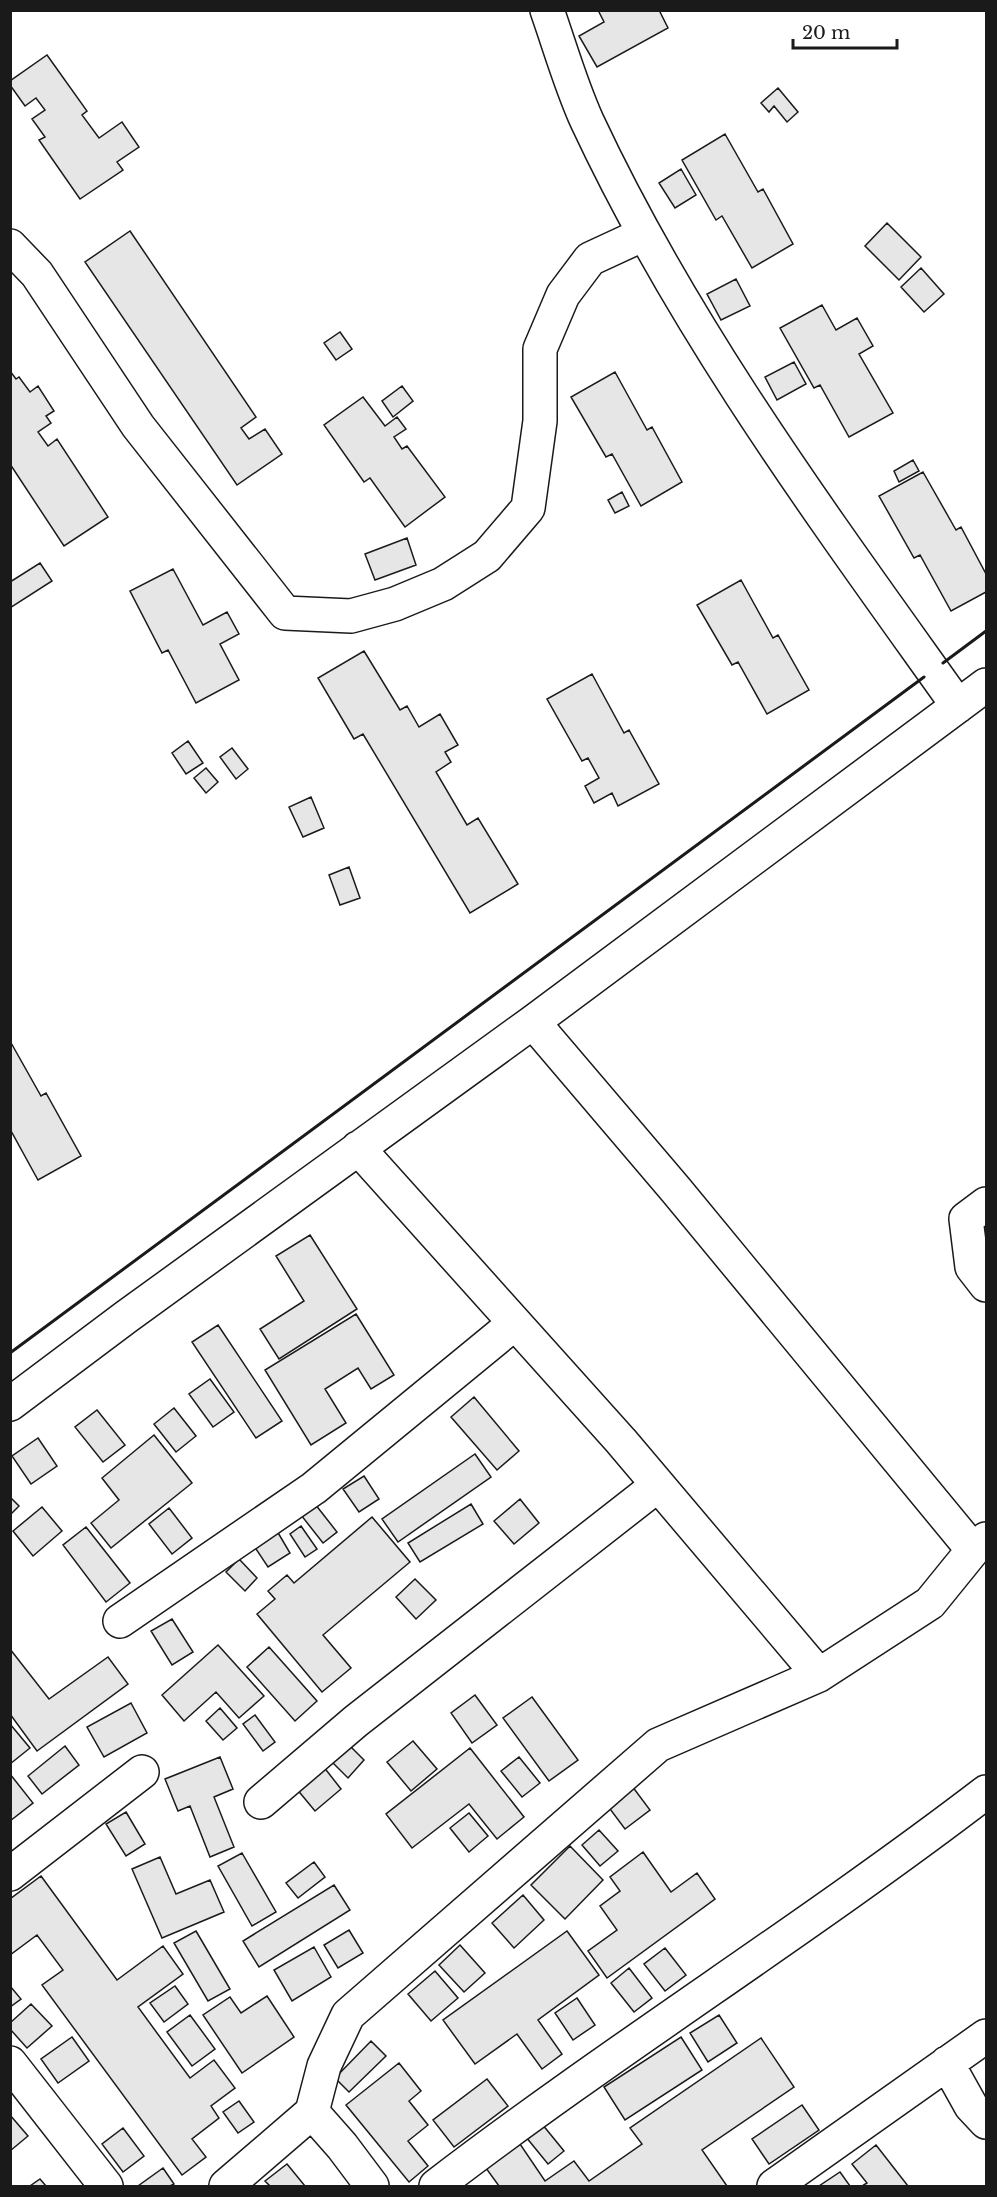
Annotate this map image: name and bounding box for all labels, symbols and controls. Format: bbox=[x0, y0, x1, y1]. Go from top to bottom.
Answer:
scale bar bbox=[793, 12, 896, 50]
text: 20 m bbox=[802, 22, 850, 44]

